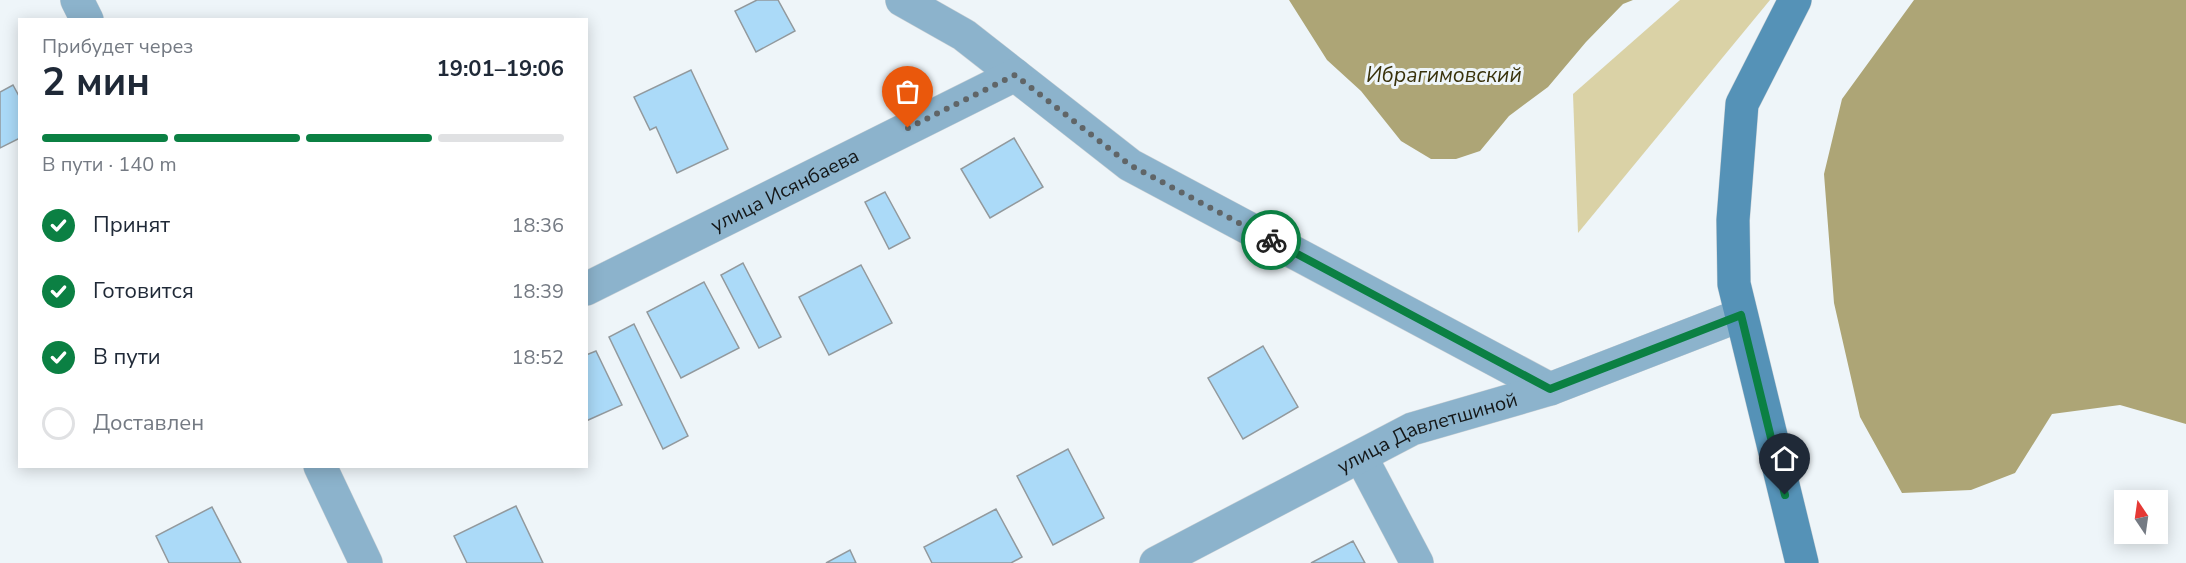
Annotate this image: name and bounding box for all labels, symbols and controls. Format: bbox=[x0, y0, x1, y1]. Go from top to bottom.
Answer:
text: Прибудет через bbox=[42, 33, 193, 60]
text: 19:01–19:06 bbox=[436, 54, 564, 84]
text: 2 мин bbox=[42, 56, 150, 109]
water label: Ибрагимовский bbox=[1366, 61, 1522, 89]
pin bbox=[882, 66, 933, 128]
icon: bag bbox=[891, 75, 924, 108]
street label: улица Исянбаева bbox=[706, 142, 863, 238]
text: В пути · 140 m bbox=[42, 151, 177, 178]
icon: check bbox=[42, 209, 75, 242]
text: Принят bbox=[93, 210, 170, 240]
courier bbox=[1241, 210, 1301, 270]
text: 18:36 bbox=[511, 212, 564, 239]
icon: bike bbox=[1255, 224, 1288, 257]
icon: check bbox=[42, 275, 75, 308]
text: Готовится bbox=[93, 276, 194, 306]
text: 18:39 bbox=[511, 278, 564, 305]
icon: check bbox=[42, 341, 75, 374]
text: В пути bbox=[93, 342, 161, 372]
text: 18:52 bbox=[511, 344, 564, 371]
street label: улица Давлетшиной bbox=[1332, 386, 1520, 479]
text: Доставлен bbox=[93, 408, 204, 438]
pin bbox=[1759, 433, 1810, 495]
icon: home bbox=[1768, 442, 1801, 475]
north arrow bbox=[2114, 490, 2168, 544]
map controls bbox=[2114, 490, 2168, 544]

